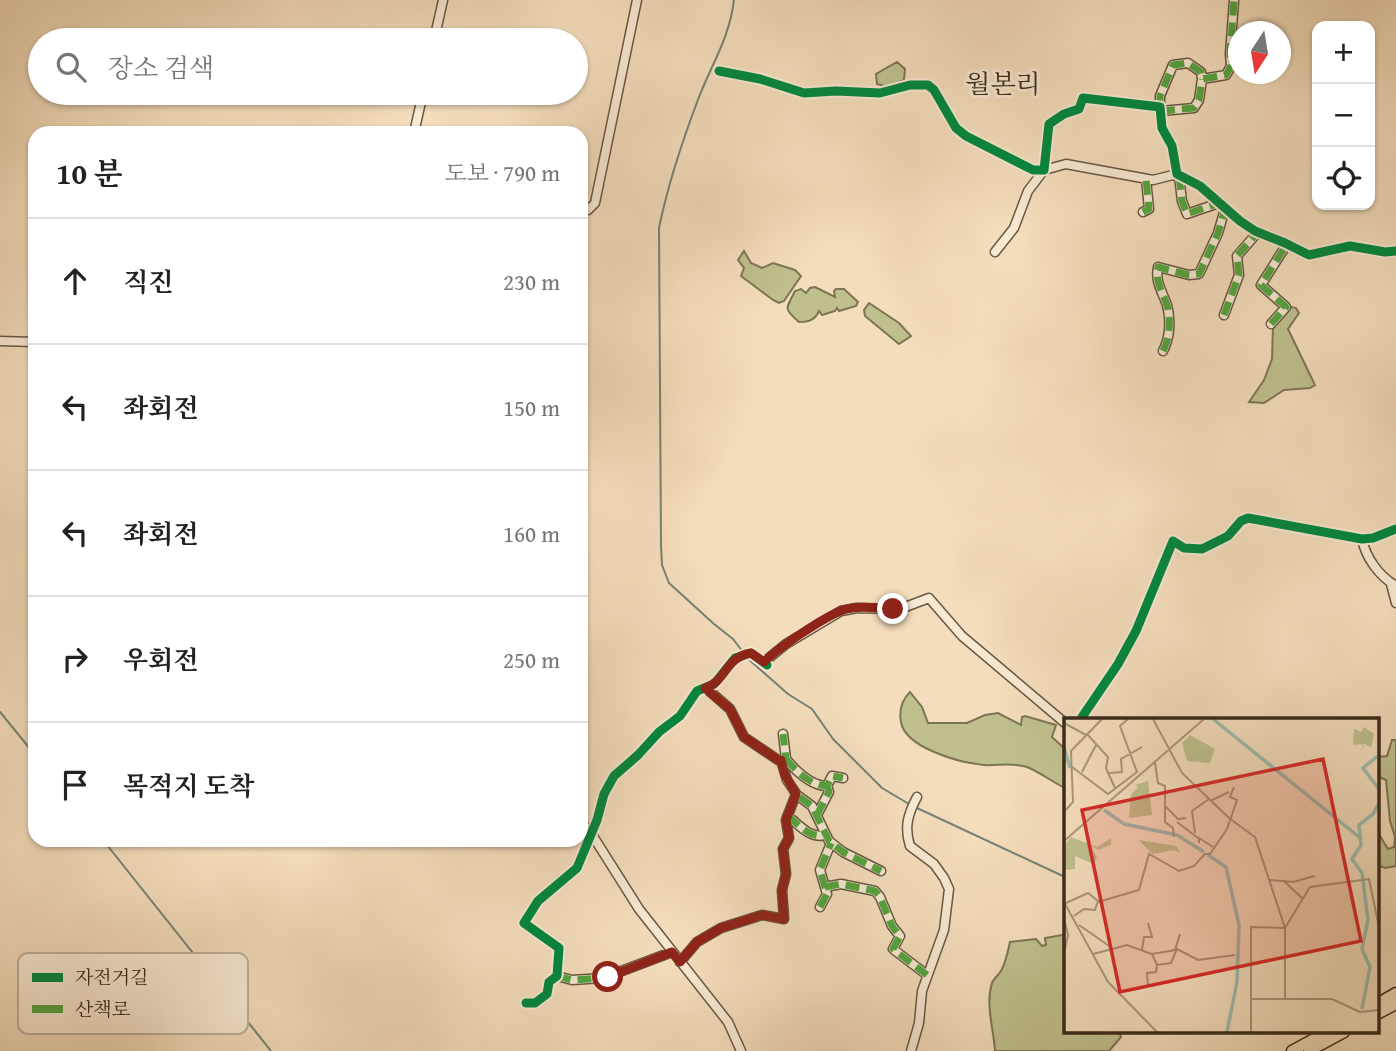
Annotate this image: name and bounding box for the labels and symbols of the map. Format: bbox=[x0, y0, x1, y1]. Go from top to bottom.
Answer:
north arrow bbox=[1228, 21, 1291, 84]
district label: 월본리 bbox=[965, 64, 1041, 103]
route end bbox=[877, 593, 908, 624]
inset map bbox=[1064, 718, 1378, 1034]
legend bbox=[18, 953, 248, 1034]
route start bbox=[592, 961, 623, 992]
text: 자전거길 bbox=[75, 963, 148, 991]
text: 산책로 bbox=[75, 995, 130, 1023]

